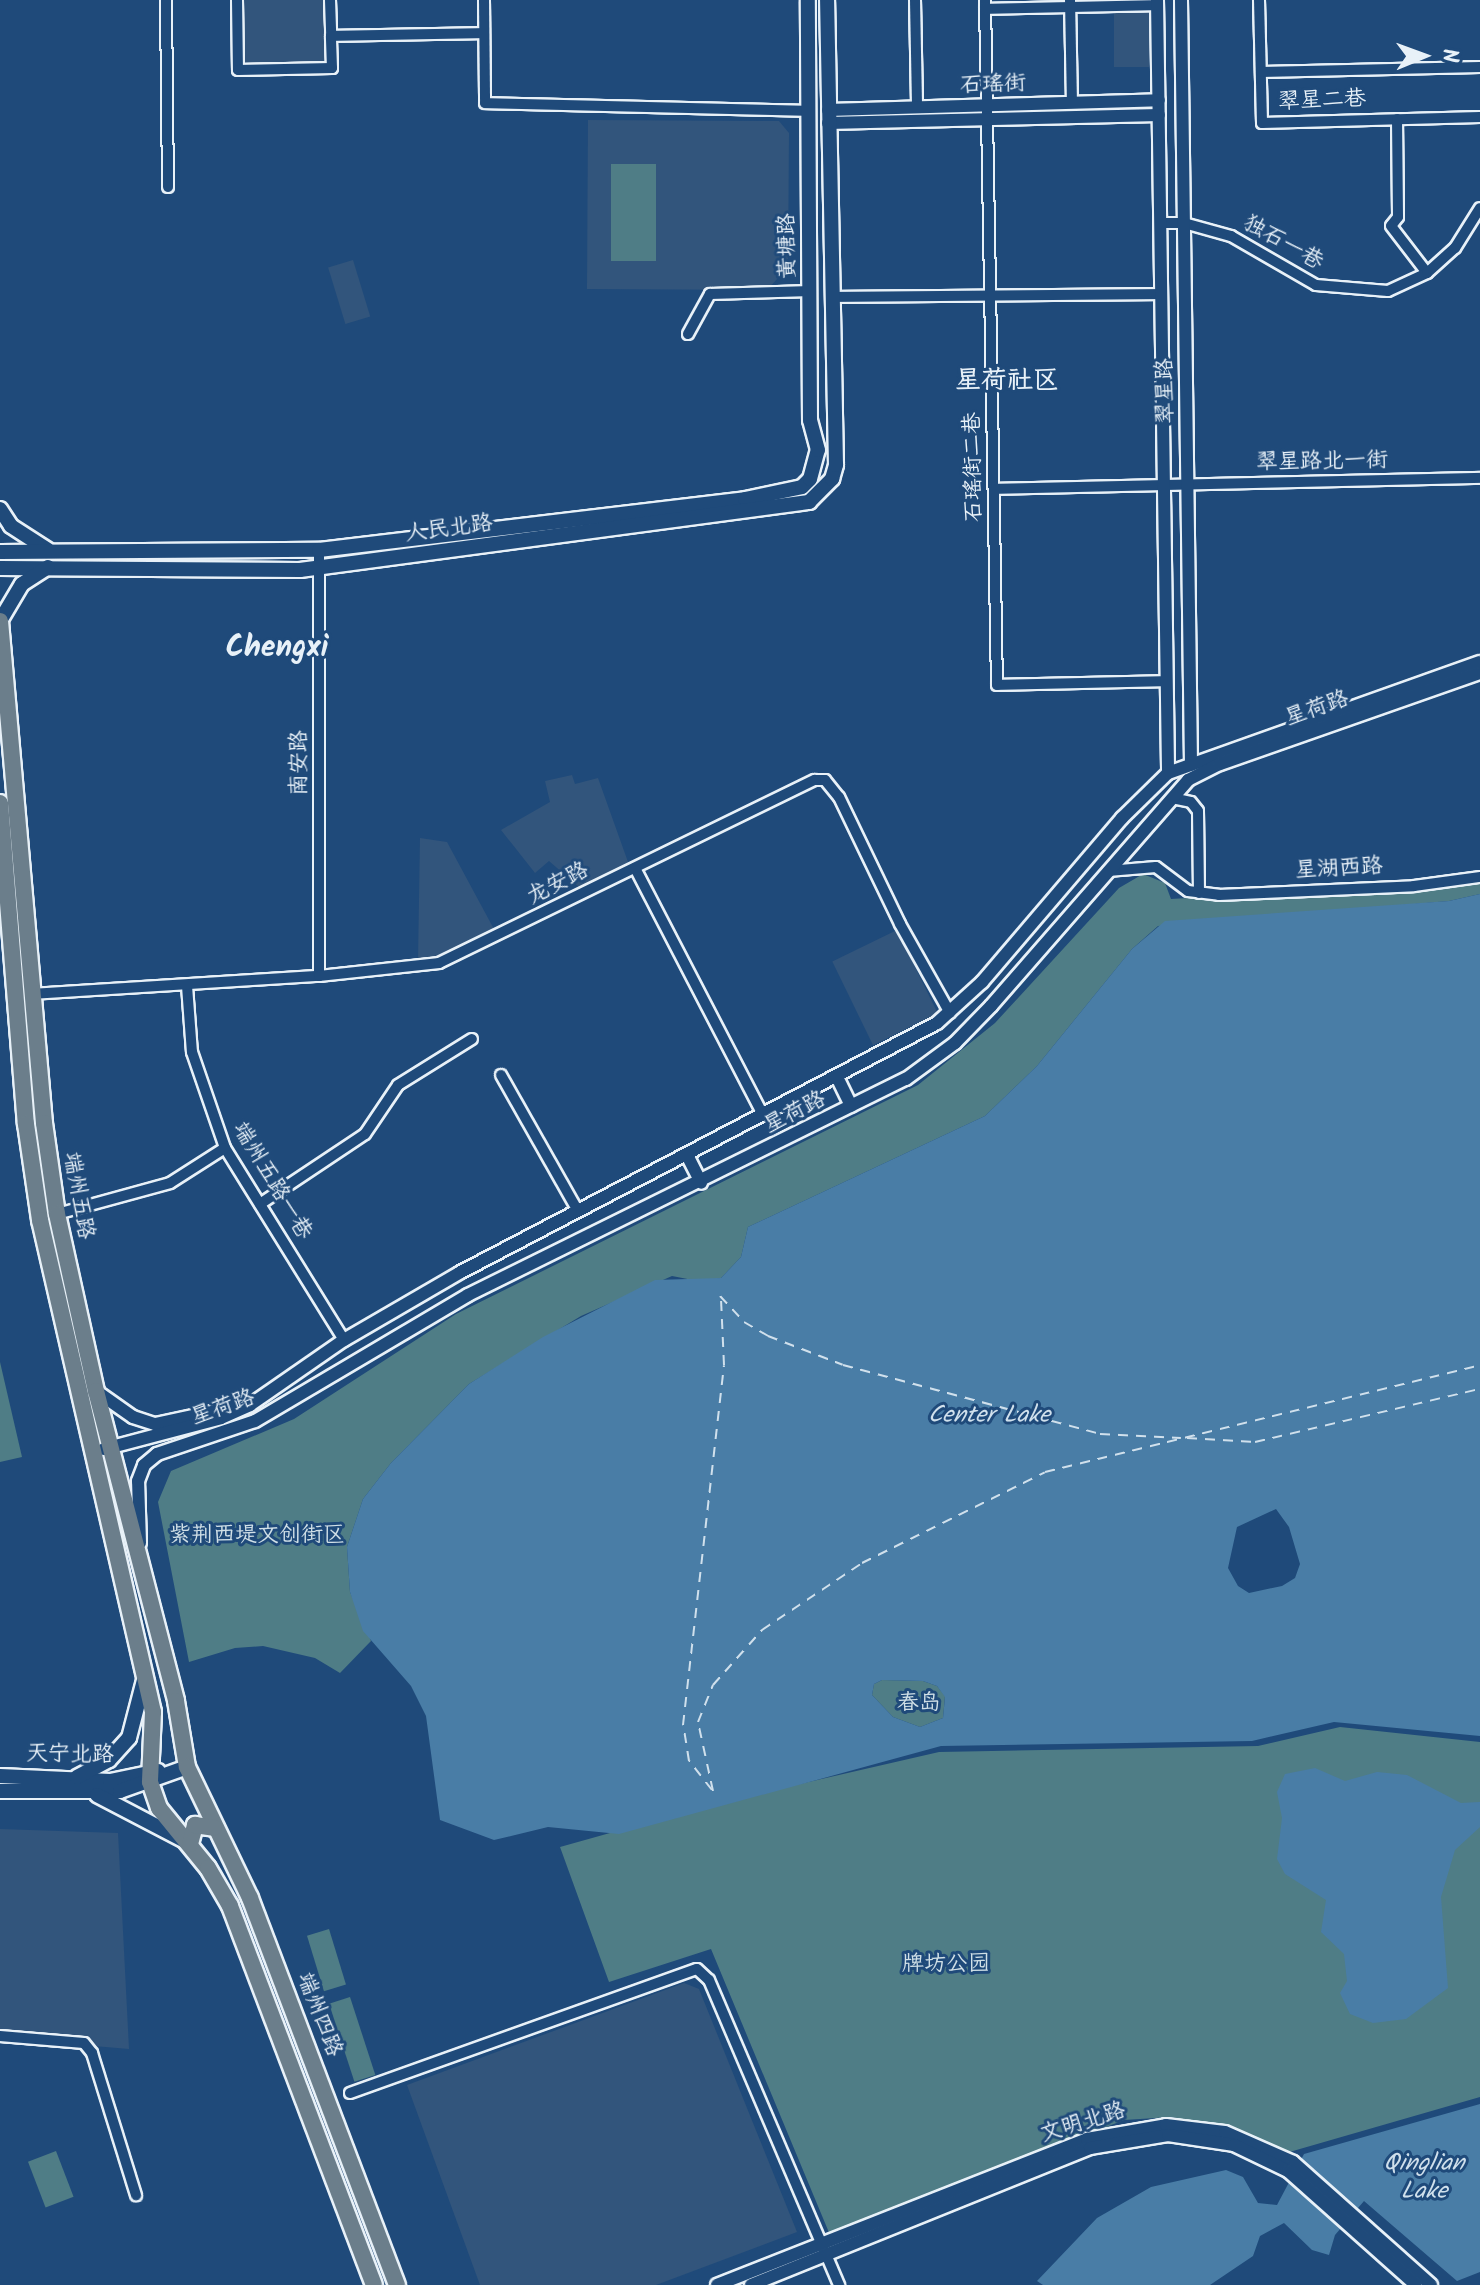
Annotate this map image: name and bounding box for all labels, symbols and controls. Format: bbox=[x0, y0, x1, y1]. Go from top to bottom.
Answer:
north arrow bbox=[1384, 16, 1464, 96]
text: N bbox=[1431, 48, 1466, 63]
street label: 石瑶街 bbox=[960, 71, 1026, 99]
street label: 翠星二巷 bbox=[1278, 86, 1366, 116]
street label: 独石一巷 bbox=[1238, 210, 1328, 276]
street label: 黄塘路 bbox=[774, 213, 802, 279]
street label: 翠星路 bbox=[1152, 358, 1180, 424]
district label: 星荷社区 bbox=[955, 366, 1059, 398]
street label: 石瑶街二巷 bbox=[960, 412, 988, 522]
street label: 翠星路北一街 bbox=[1256, 448, 1388, 476]
street label: 人民北路 bbox=[404, 511, 494, 547]
district label: Chengxi bbox=[225, 630, 329, 666]
street label: 星荷路 bbox=[1282, 686, 1352, 732]
street label: 南安路 bbox=[287, 730, 313, 796]
street label: 星湖西路 bbox=[1294, 854, 1384, 884]
street label: 龙安路 bbox=[523, 857, 593, 911]
street label: 星荷路 bbox=[760, 1086, 830, 1140]
street label: 端州五路一巷 bbox=[227, 1118, 317, 1244]
street label: 端州五路 bbox=[57, 1150, 99, 1242]
street label: 星荷路 bbox=[188, 1385, 258, 1431]
water label: Center Lake bbox=[928, 1402, 1050, 1430]
park label: 紫荆西堤文创街区 bbox=[169, 1523, 345, 1549]
park label: 春岛 bbox=[897, 1691, 941, 1717]
street label: 天宁北路 bbox=[26, 1741, 114, 1769]
park label: 牌坊公园 bbox=[902, 1952, 990, 1978]
street label: 端州四路 bbox=[291, 1969, 347, 2061]
street label: 文明北路 bbox=[1037, 2098, 1129, 2148]
water label: Qinglian Lake bbox=[1384, 2150, 1464, 2206]

